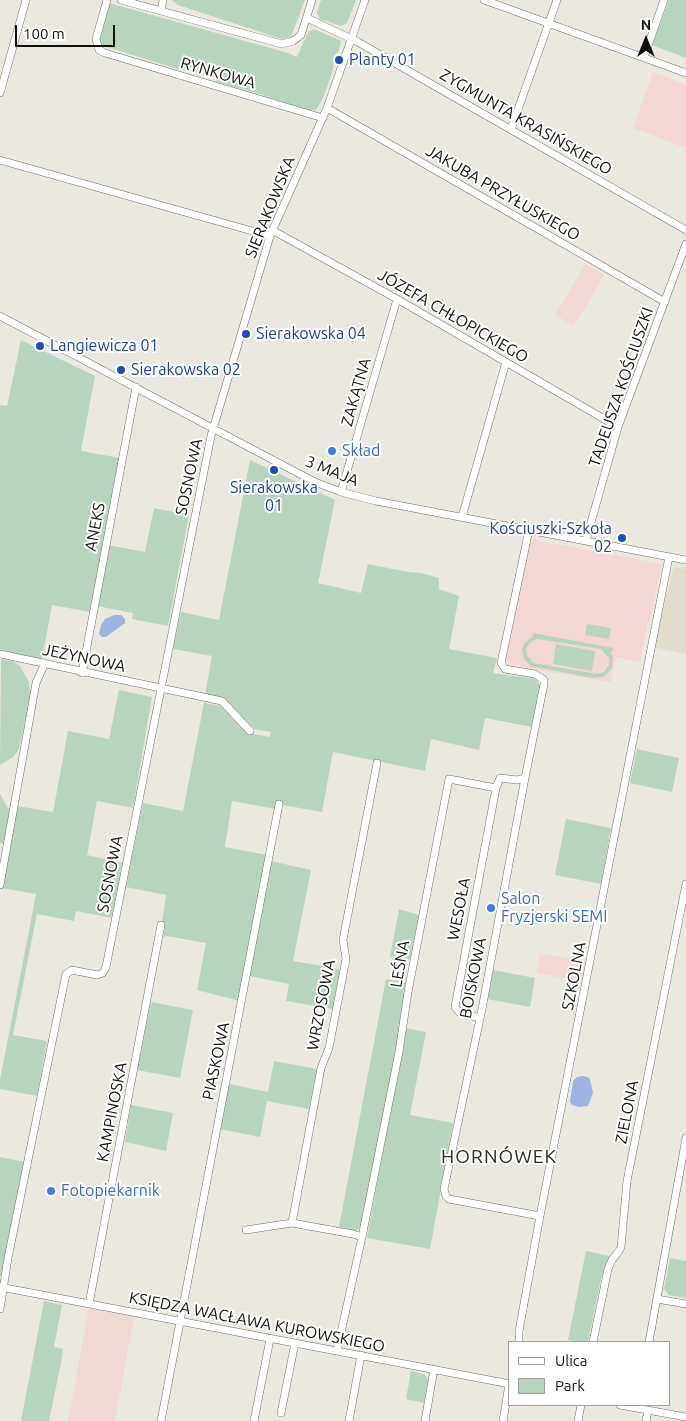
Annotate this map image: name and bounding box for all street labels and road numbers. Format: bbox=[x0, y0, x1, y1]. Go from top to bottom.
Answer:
street label: RYNKOWA bbox=[178, 53, 258, 93]
street label: ZYGMUNTA KRASIŃSKIEGO bbox=[436, 65, 616, 179]
street label: JAKUBA PRZYŁUSKIEGO bbox=[423, 141, 583, 245]
street label: SIERAKOWSKA bbox=[241, 153, 299, 261]
street label: JÓZEFA CHŁOPICKIEGO bbox=[374, 265, 532, 367]
street label: TADEUSZA KOŚCIUSZKI bbox=[585, 305, 657, 469]
street label: ZAKĄTNA bbox=[337, 356, 375, 428]
street label: SOSNOWA bbox=[171, 437, 207, 517]
street label: 3 MAJA bbox=[303, 452, 361, 490]
street label: ANEKS bbox=[81, 501, 109, 553]
street label: JEŻYNOWA bbox=[41, 640, 127, 676]
street label: SOSNOWA bbox=[93, 834, 127, 914]
street label: WESOŁA bbox=[443, 876, 475, 942]
street label: BOISKOWA bbox=[456, 936, 490, 1020]
street label: LEŚNA bbox=[386, 939, 414, 989]
street label: SZKOLNA bbox=[558, 940, 590, 1012]
street label: WRZOSOWA bbox=[303, 958, 339, 1052]
street label: PIASKOWA bbox=[198, 1020, 234, 1102]
street label: KAMPINOSKA bbox=[93, 1061, 131, 1163]
street label: ZIELONA bbox=[611, 1079, 643, 1145]
street label: KSIĘDZA WACŁAWA KUROWSKIEGO bbox=[128, 1288, 386, 1356]

